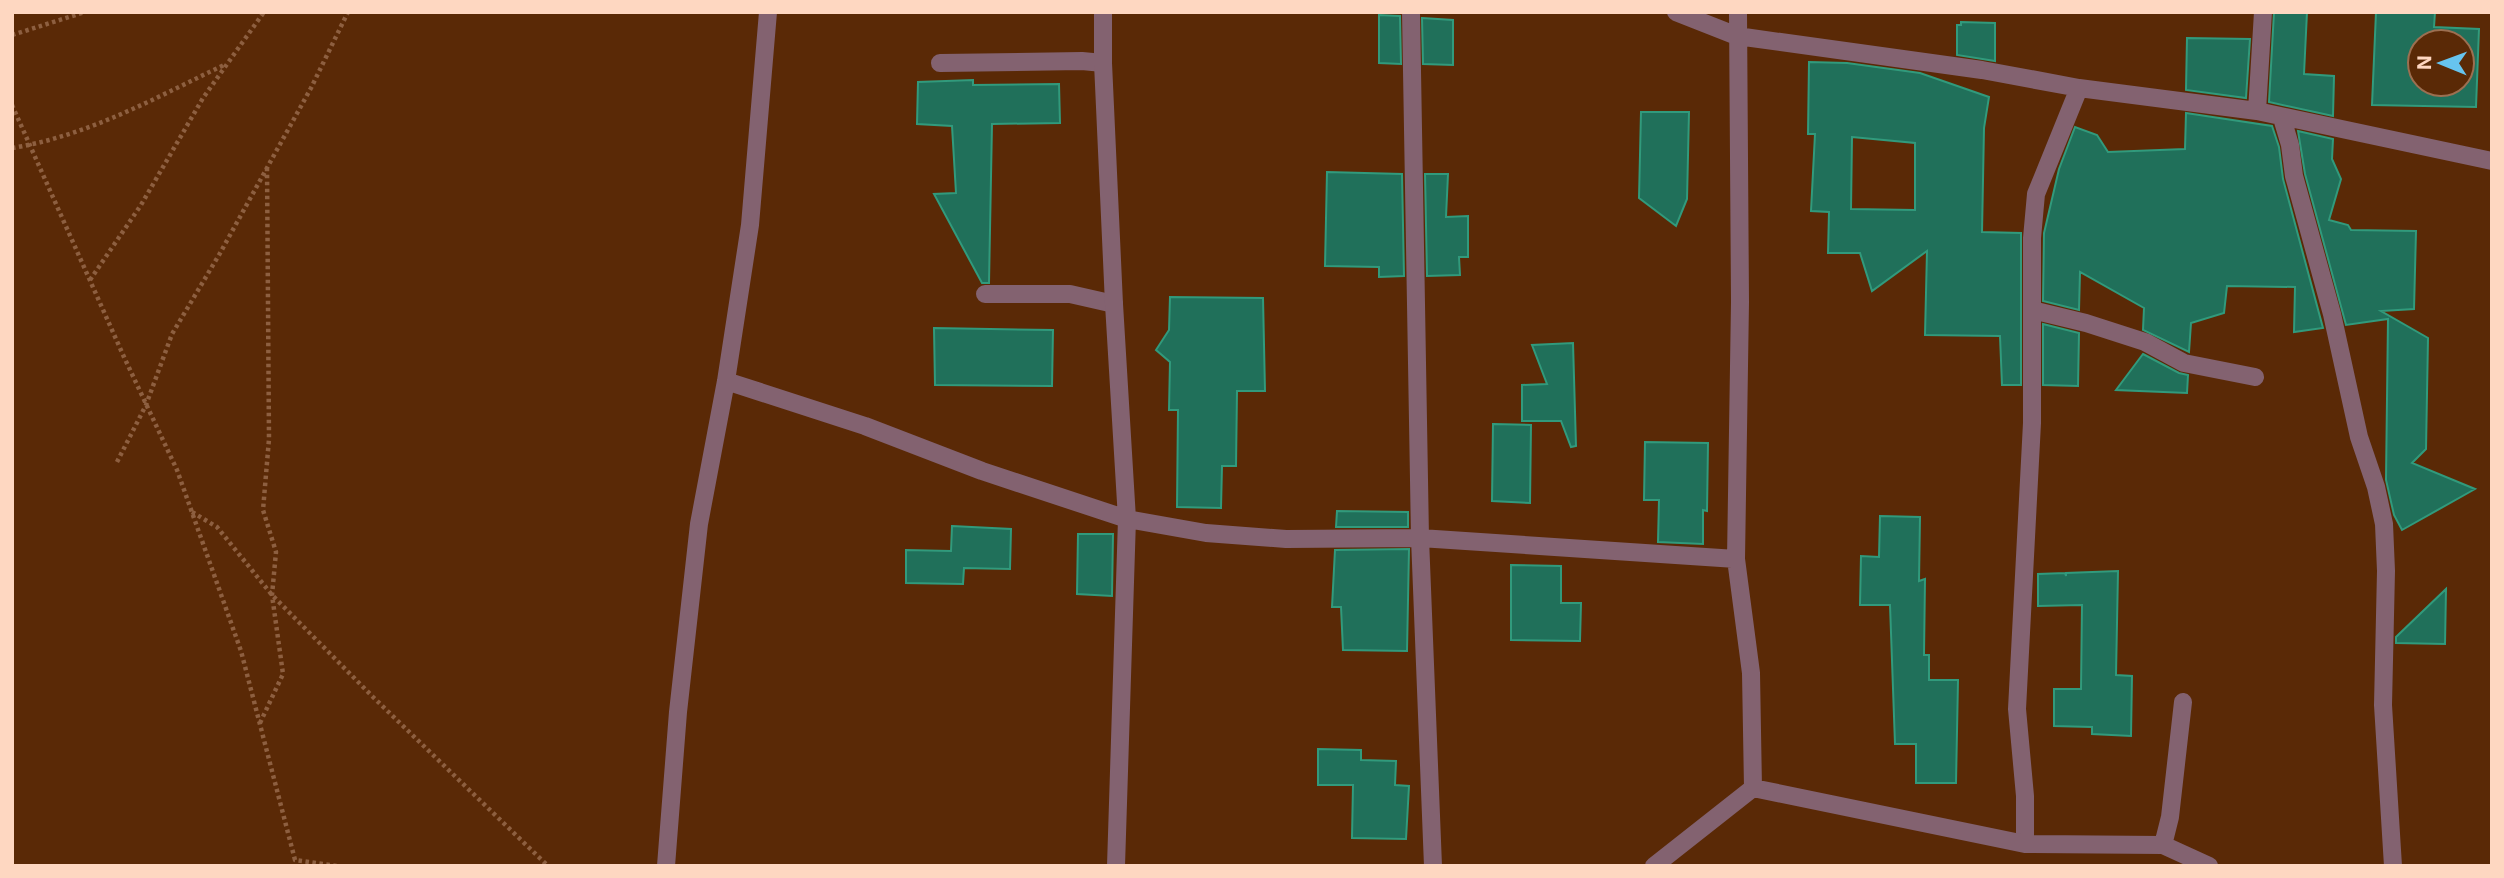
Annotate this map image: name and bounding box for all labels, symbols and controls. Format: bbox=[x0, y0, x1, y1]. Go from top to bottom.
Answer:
north arrow bbox=[2406, 28, 2476, 98]
text: N bbox=[2413, 55, 2436, 70]

